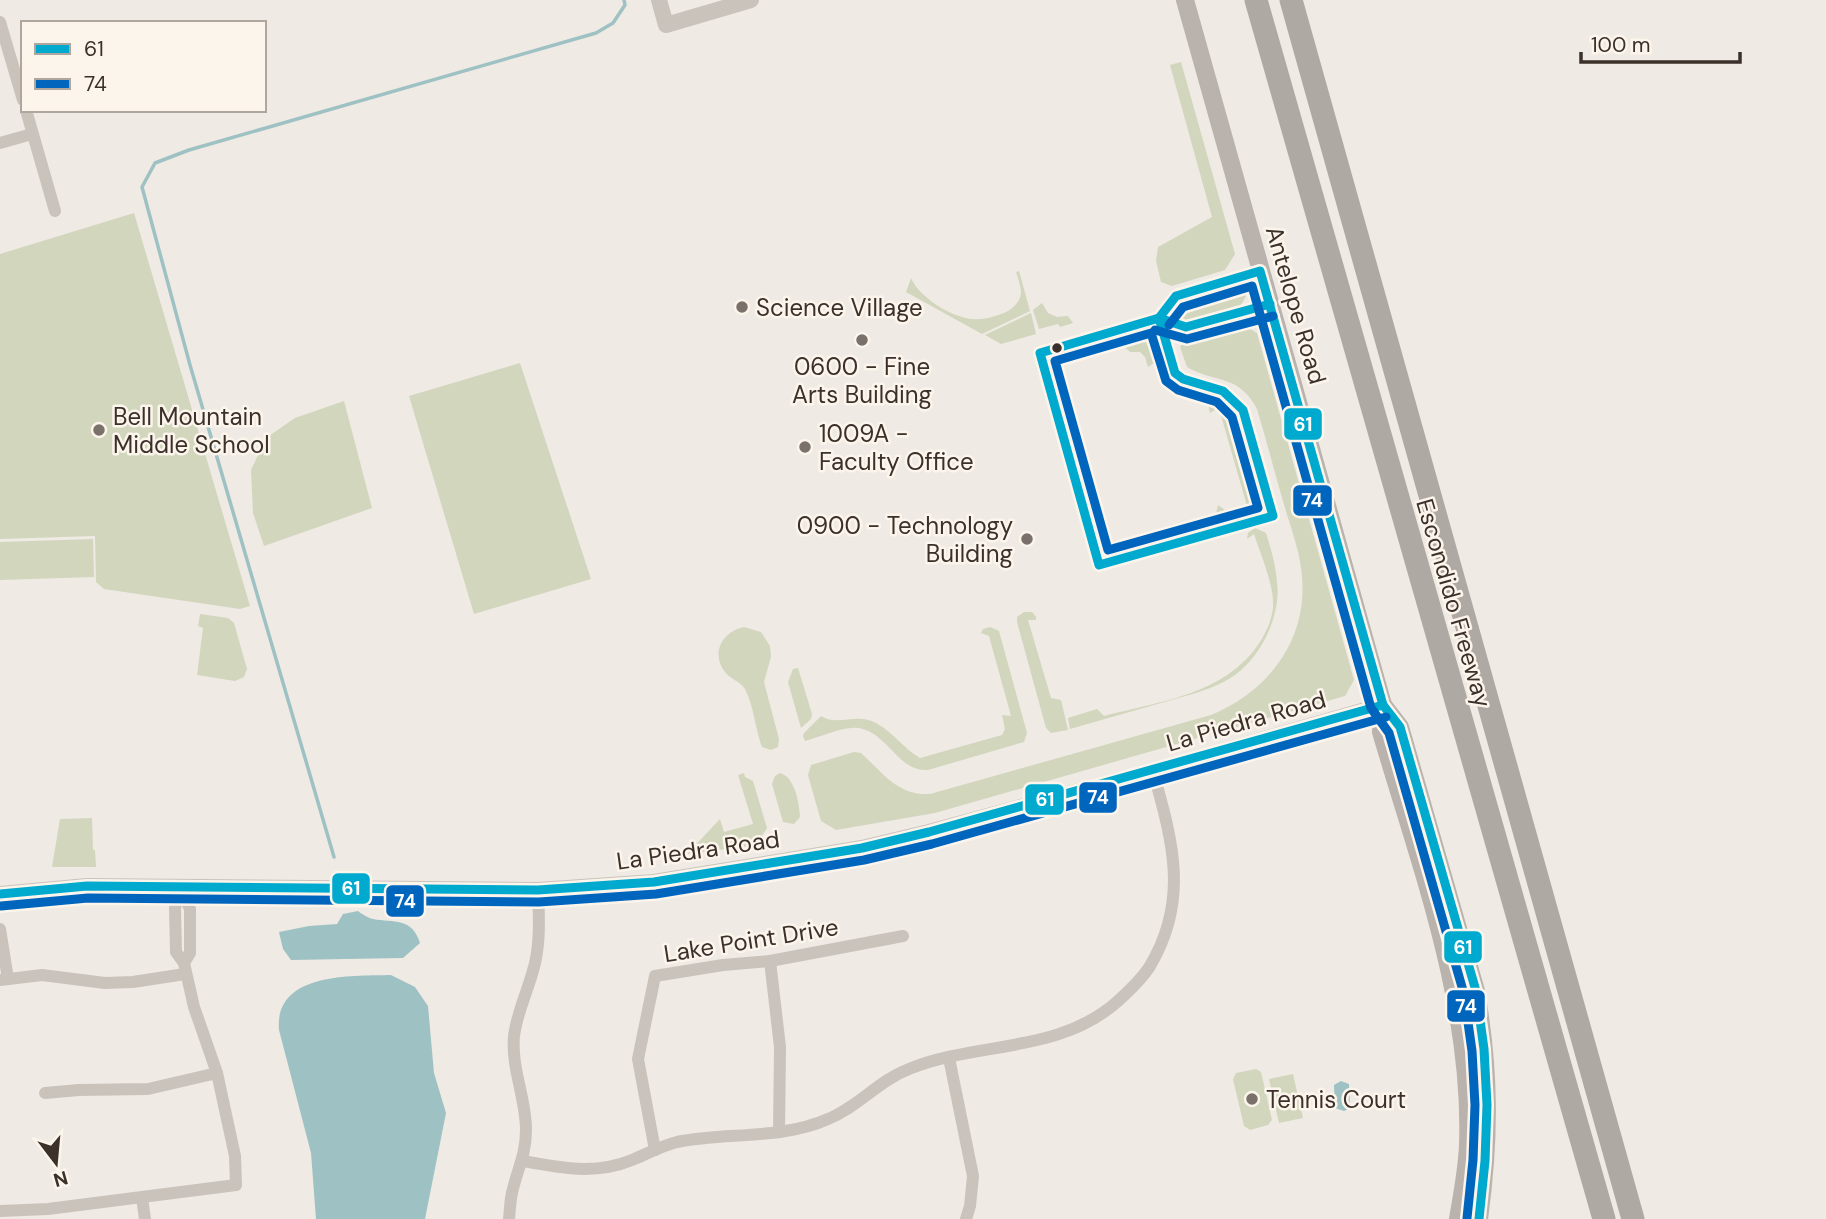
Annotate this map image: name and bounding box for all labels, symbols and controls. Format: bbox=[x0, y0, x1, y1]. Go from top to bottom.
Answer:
legend bbox=[21, 21, 266, 112]
scale bar bbox=[1581, 21, 1740, 65]
text: 100 m bbox=[1591, 31, 1651, 59]
text: 61 bbox=[84, 35, 104, 63]
text: 74 bbox=[84, 70, 107, 98]
street label: Antelope Road bbox=[1259, 222, 1333, 388]
place label: Science Village bbox=[756, 292, 923, 323]
marker: Science Village bbox=[734, 299, 750, 315]
marker: 0600 - Fine Arts Building bbox=[854, 332, 870, 348]
unlabelled marker bbox=[1050, 341, 1064, 355]
place label: 0600 - Fine Arts Building bbox=[792, 351, 932, 410]
place label: Bell Mountain Middle School bbox=[113, 401, 270, 460]
line badge: 61 bbox=[1283, 407, 1323, 441]
text: 61 bbox=[1294, 412, 1312, 437]
place label: 1009A - Faculty Office bbox=[819, 418, 974, 477]
marker: Bell Mountain Middle School bbox=[91, 422, 107, 438]
marker: 1009A - Faculty Office bbox=[797, 439, 813, 455]
line badge: 74 bbox=[1292, 484, 1333, 517]
text: 74 bbox=[1301, 488, 1323, 513]
street label: Escondido Freeway bbox=[1409, 495, 1499, 711]
place label: 0900 - Technology Building bbox=[797, 510, 1013, 569]
marker: 0900 - Technology Building bbox=[1019, 531, 1035, 547]
street label: La Piedra Road bbox=[1163, 683, 1329, 759]
line badge: 74 bbox=[1078, 781, 1118, 814]
line badge: 61 bbox=[1024, 783, 1065, 816]
text: 74 bbox=[1087, 785, 1109, 810]
text: 61 bbox=[1036, 787, 1054, 812]
street label: La Piedra Road bbox=[614, 823, 782, 877]
line badge: 61 bbox=[331, 872, 371, 905]
text: 61 bbox=[342, 876, 360, 901]
line badge: 74 bbox=[385, 884, 425, 918]
text: 74 bbox=[394, 889, 416, 914]
street label: Lake Point Drive bbox=[661, 911, 841, 969]
line badge: 61 bbox=[1443, 930, 1483, 964]
text: 61 bbox=[1454, 935, 1472, 960]
line badge: 74 bbox=[1446, 989, 1486, 1023]
text: 74 bbox=[1455, 994, 1477, 1019]
place label: Tennis Court bbox=[1266, 1084, 1406, 1115]
marker: Tennis Court bbox=[1244, 1091, 1260, 1107]
north arrow bbox=[21, 1128, 91, 1198]
text: N bbox=[50, 1165, 71, 1193]

